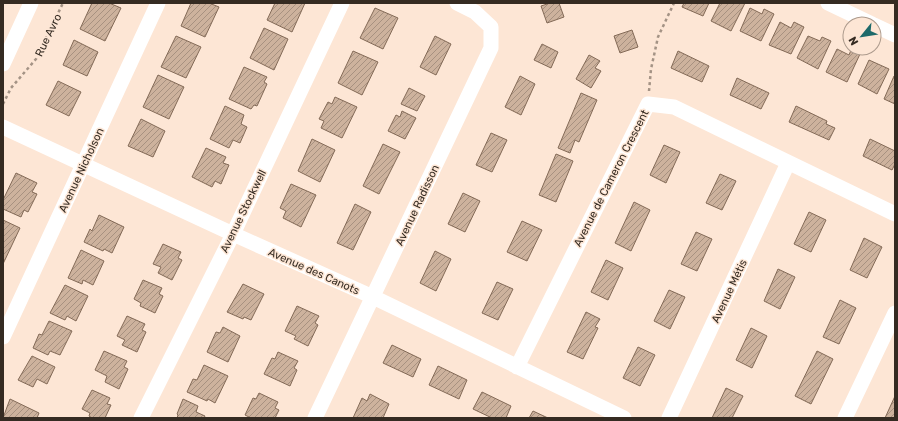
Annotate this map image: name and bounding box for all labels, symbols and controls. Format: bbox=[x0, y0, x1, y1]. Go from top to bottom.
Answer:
street label: Rue Avro bbox=[33, 12, 64, 59]
north arrow bbox=[842, 16, 882, 56]
text: N bbox=[846, 34, 861, 47]
street label: Avenue de Cameron Crescent bbox=[571, 107, 652, 249]
street label: Avenue Nicholson bbox=[56, 126, 107, 215]
street label: Avenue Radisson bbox=[393, 163, 442, 248]
street label: Avenue Stockwell bbox=[218, 168, 269, 255]
street label: Avenue des Canots bbox=[266, 245, 362, 298]
street label: Avenue Métis bbox=[709, 257, 750, 325]

